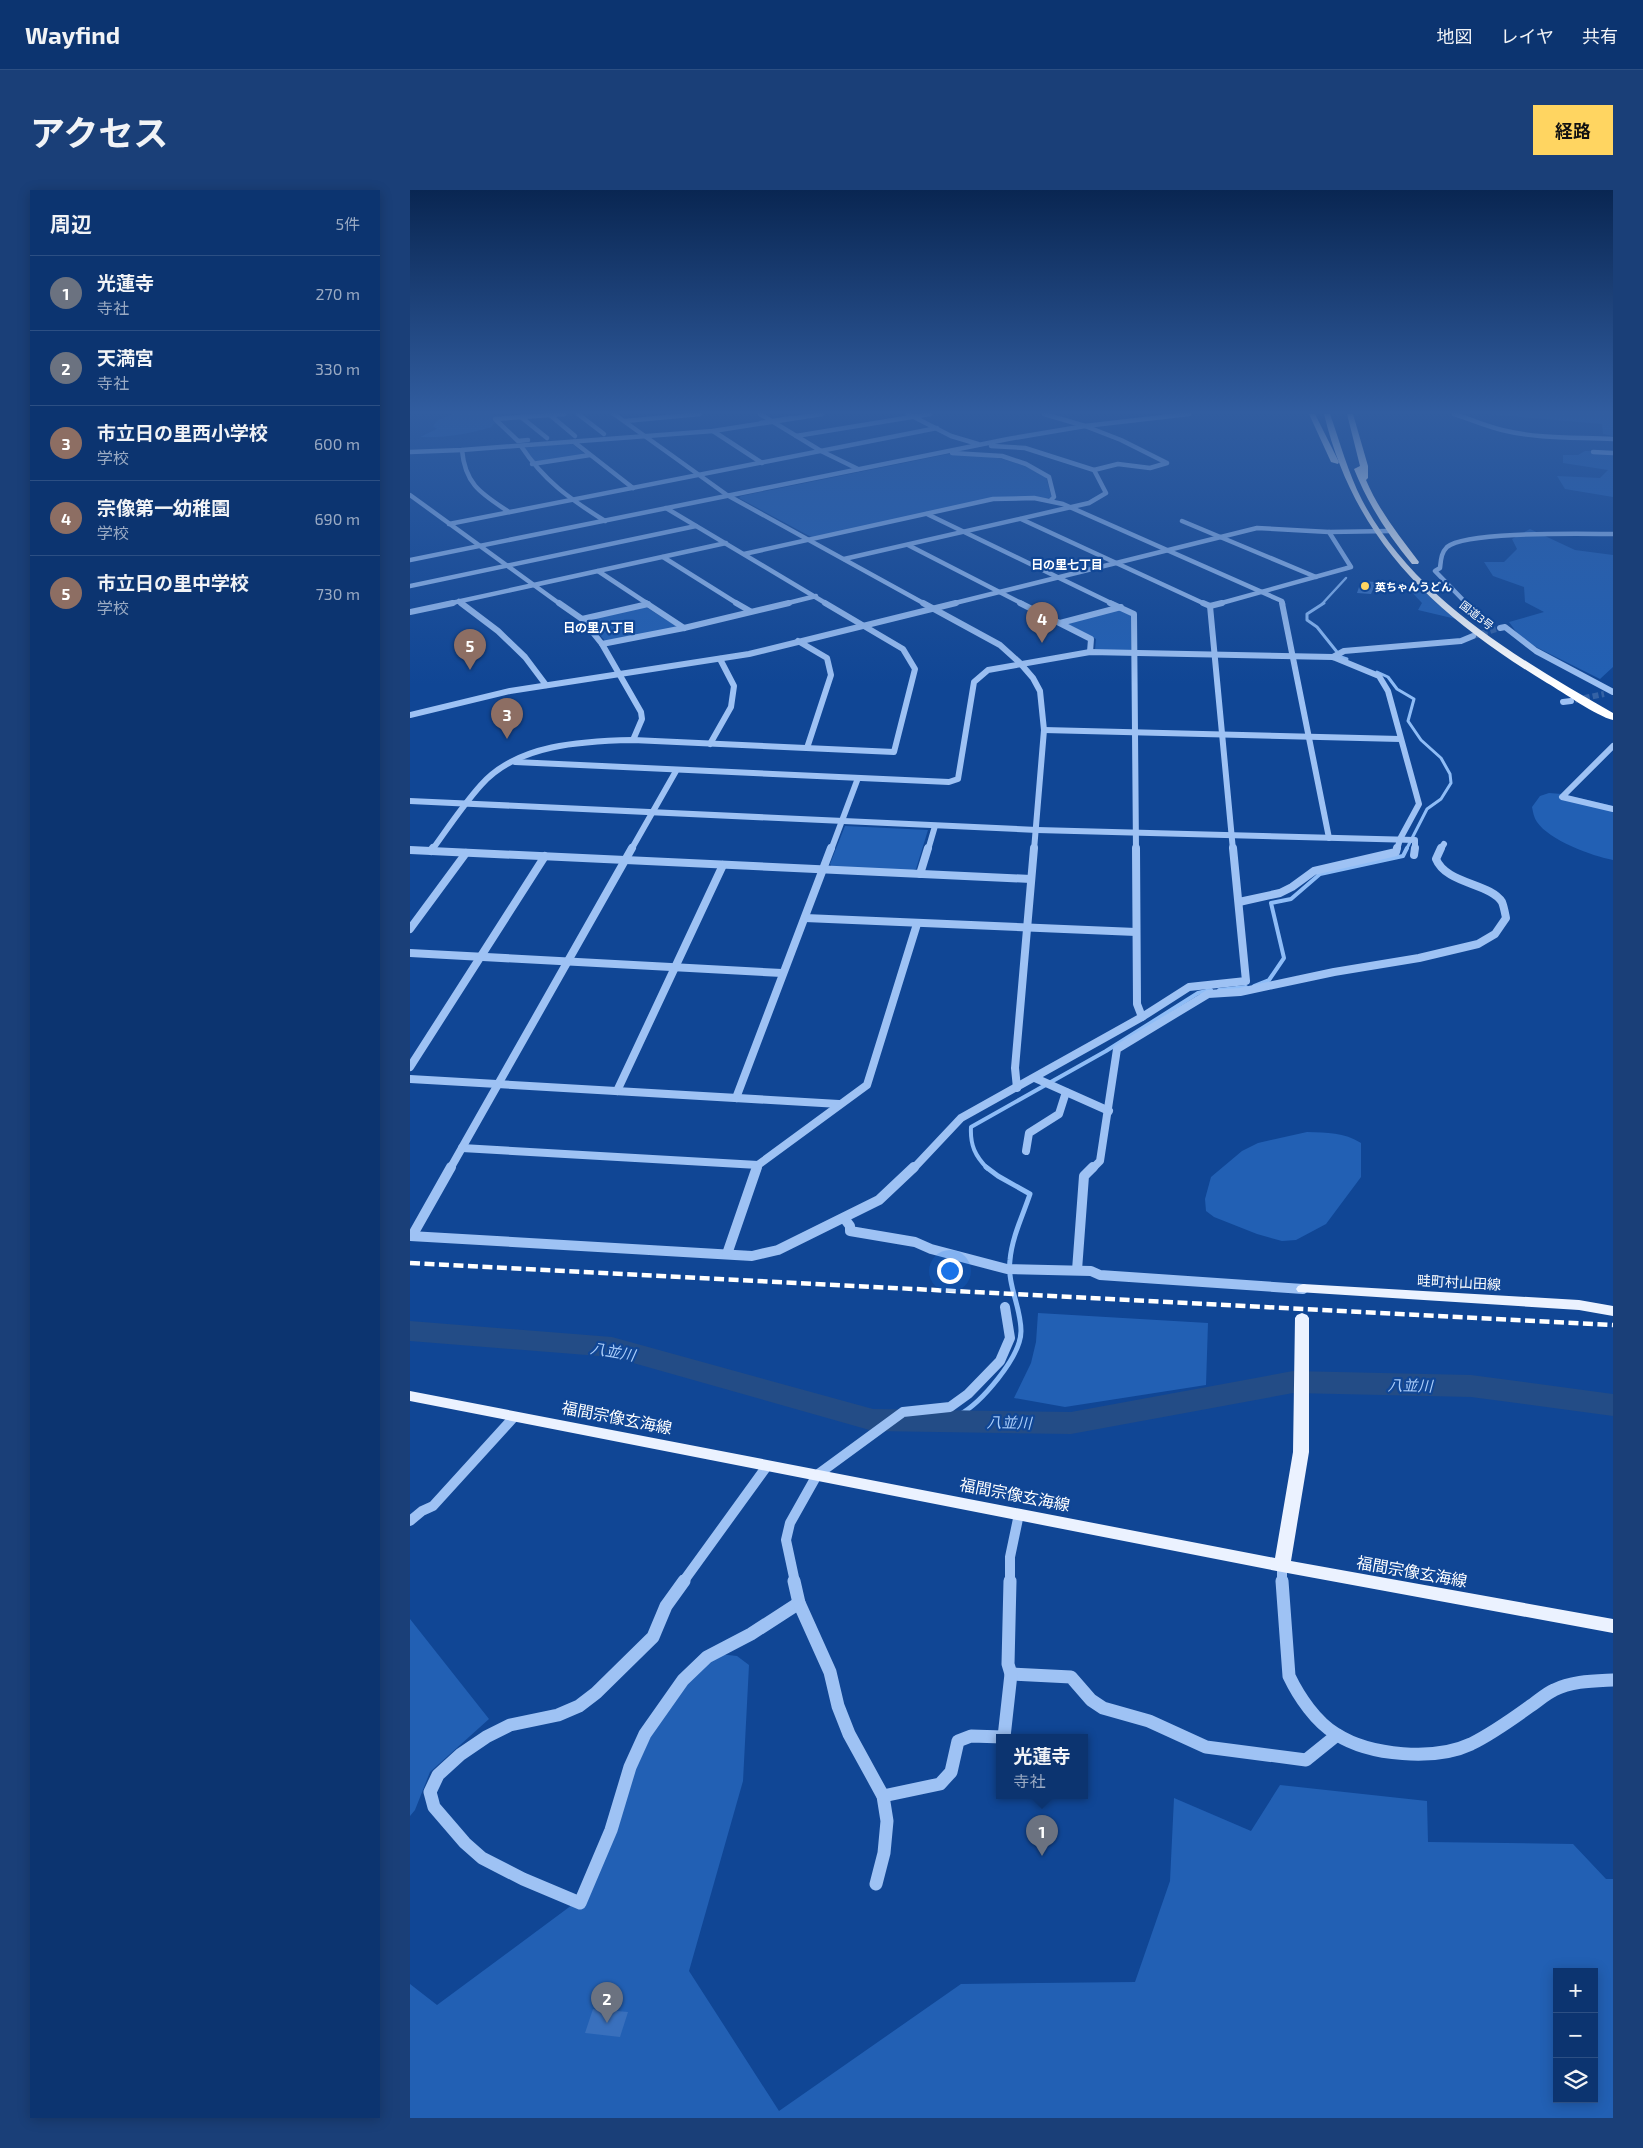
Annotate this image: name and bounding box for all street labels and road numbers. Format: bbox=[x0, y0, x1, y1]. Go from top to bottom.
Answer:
street label: 国道3号 bbox=[1458, 598, 1496, 632]
street label: 畦町村山田線 bbox=[1417, 1271, 1501, 1293]
street label: 福間宗像玄海線 bbox=[560, 1397, 674, 1437]
street label: 福間宗像玄海線 bbox=[958, 1474, 1072, 1514]
street label: 福間宗像玄海線 bbox=[1355, 1552, 1469, 1590]

